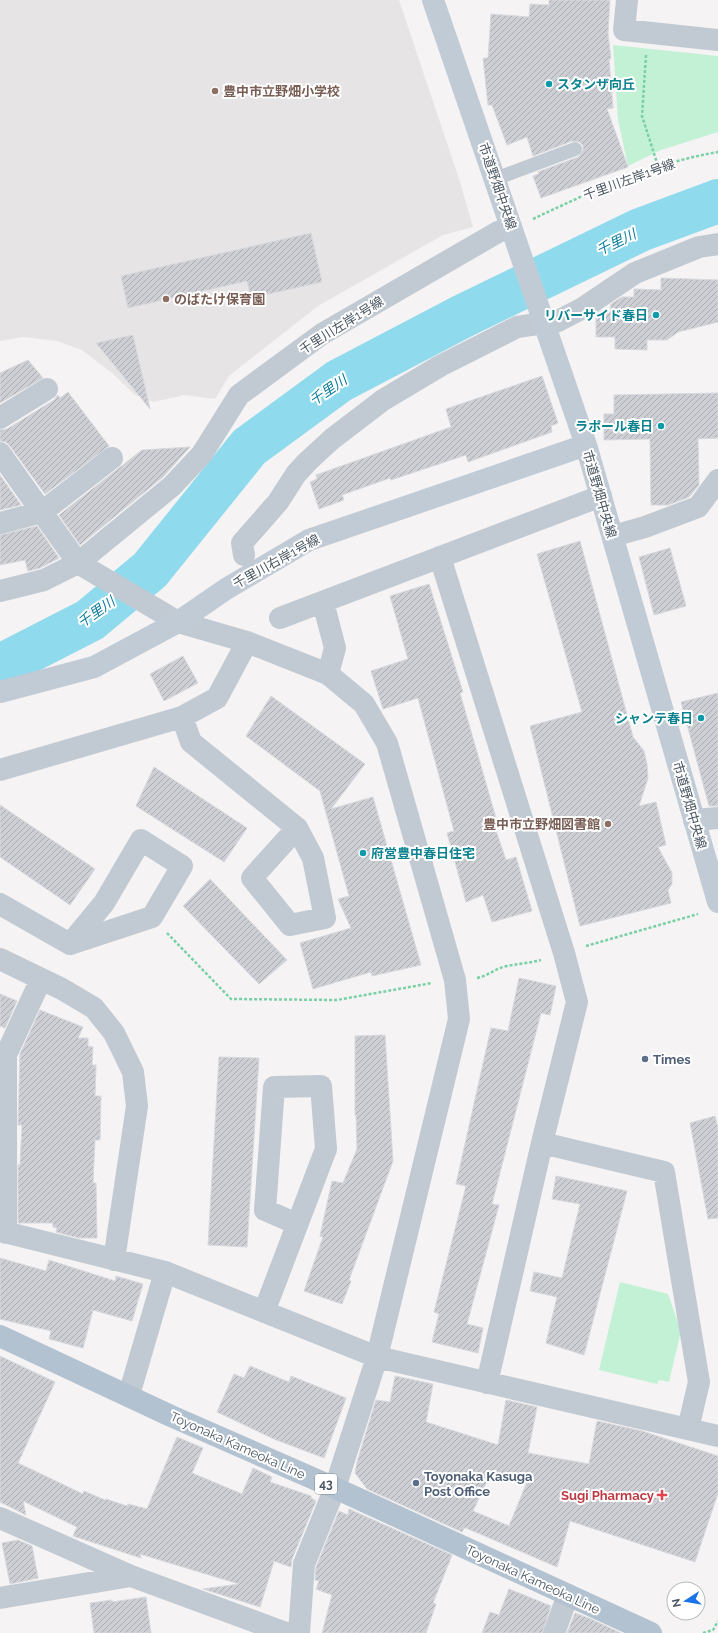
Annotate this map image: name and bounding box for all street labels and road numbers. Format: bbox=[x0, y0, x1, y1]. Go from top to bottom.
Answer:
street label: 市道野畑中央線 bbox=[476, 141, 519, 232]
street label: 千里川左岸1号線 bbox=[581, 156, 677, 203]
street label: 千里川左岸1号線 bbox=[296, 293, 386, 357]
street label: 市道野畑中央線 bbox=[580, 448, 619, 540]
street label: 千里川右岸1号線 bbox=[230, 531, 322, 591]
street label: 市道野畑中央線 bbox=[670, 759, 709, 851]
street label: Toyonaka Kameoka Line bbox=[168, 1409, 308, 1482]
road number: 43 bbox=[315, 1474, 337, 1494]
street label: Toyonaka Kameoka Line bbox=[463, 1542, 602, 1617]

